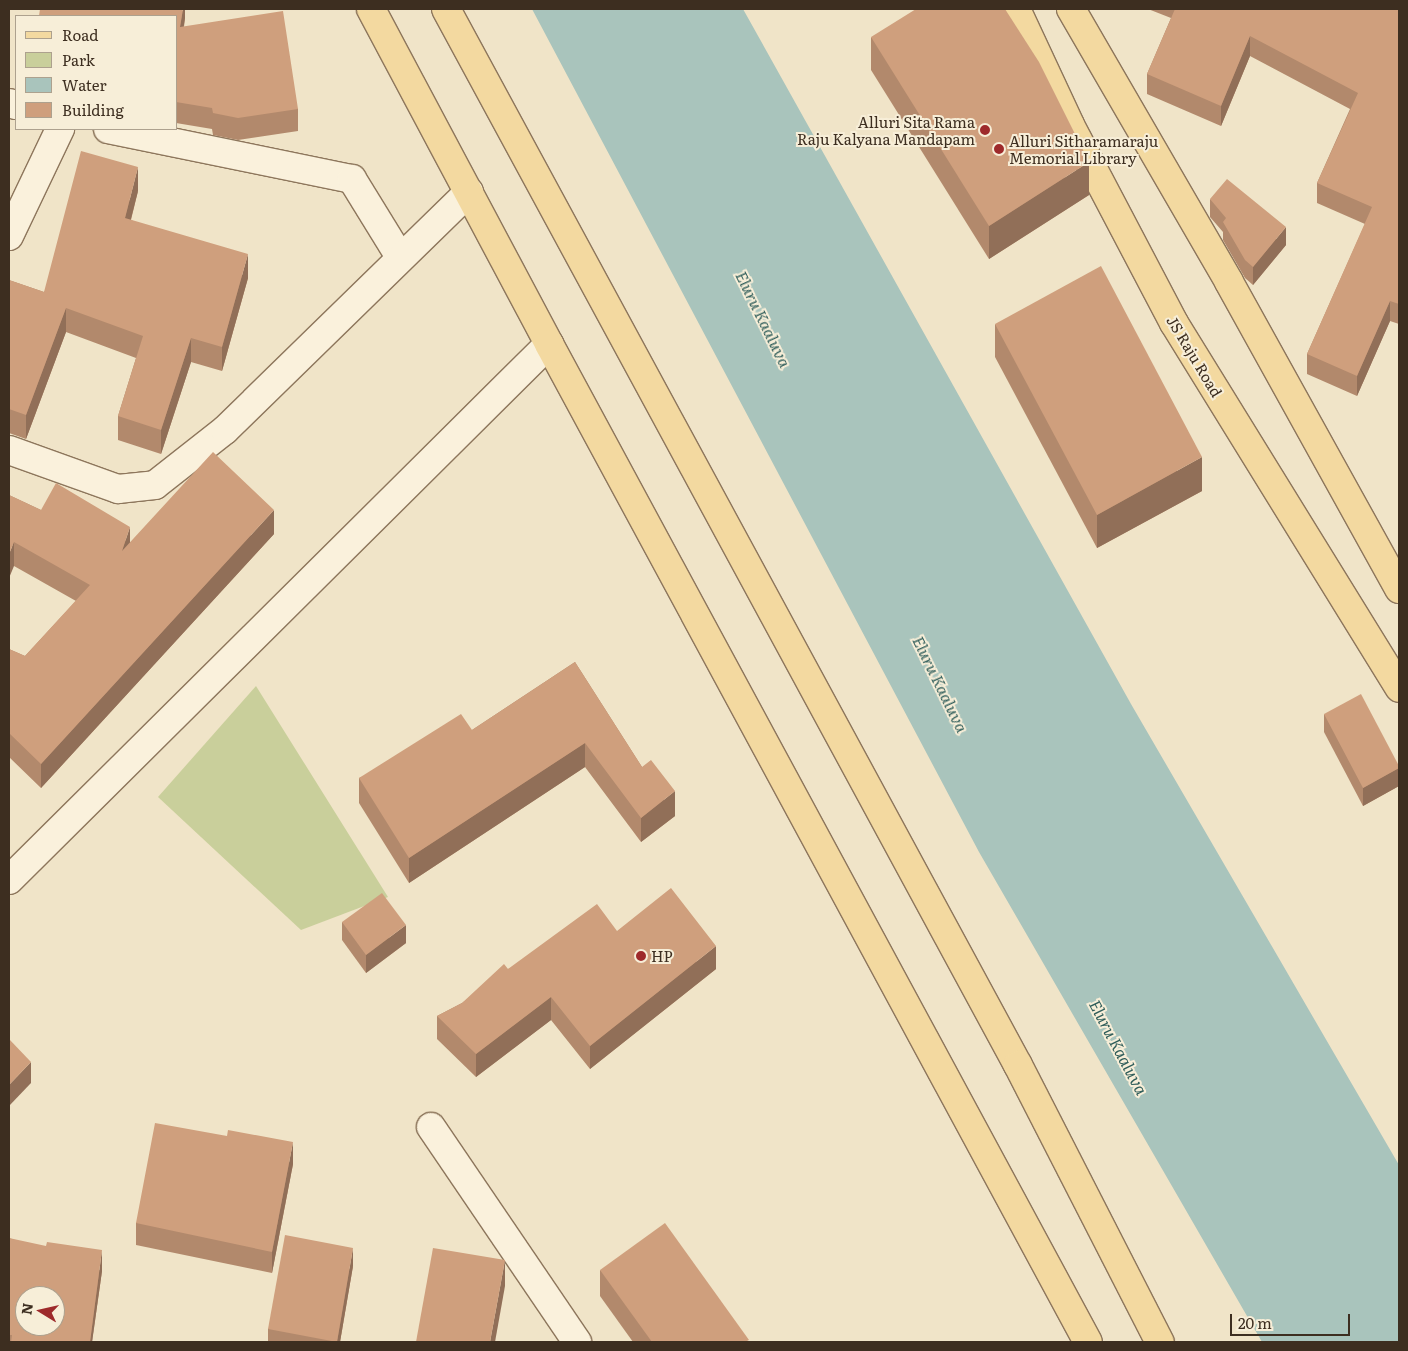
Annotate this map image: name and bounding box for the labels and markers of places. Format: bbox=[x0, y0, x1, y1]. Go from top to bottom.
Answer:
place label: Alluri Sita Rama Raju Kalyana Mandapam bbox=[797, 112, 975, 147]
marker: Alluri Sita Rama Raju Kalyana Mandapam bbox=[979, 124, 991, 136]
place label: Alluri Sitharamaraju Memorial Library bbox=[1009, 131, 1158, 166]
marker: Alluri Sitharamaraju Memorial Library bbox=[993, 143, 1005, 155]
place label: HP bbox=[651, 947, 673, 965]
marker: HP bbox=[635, 950, 647, 962]

